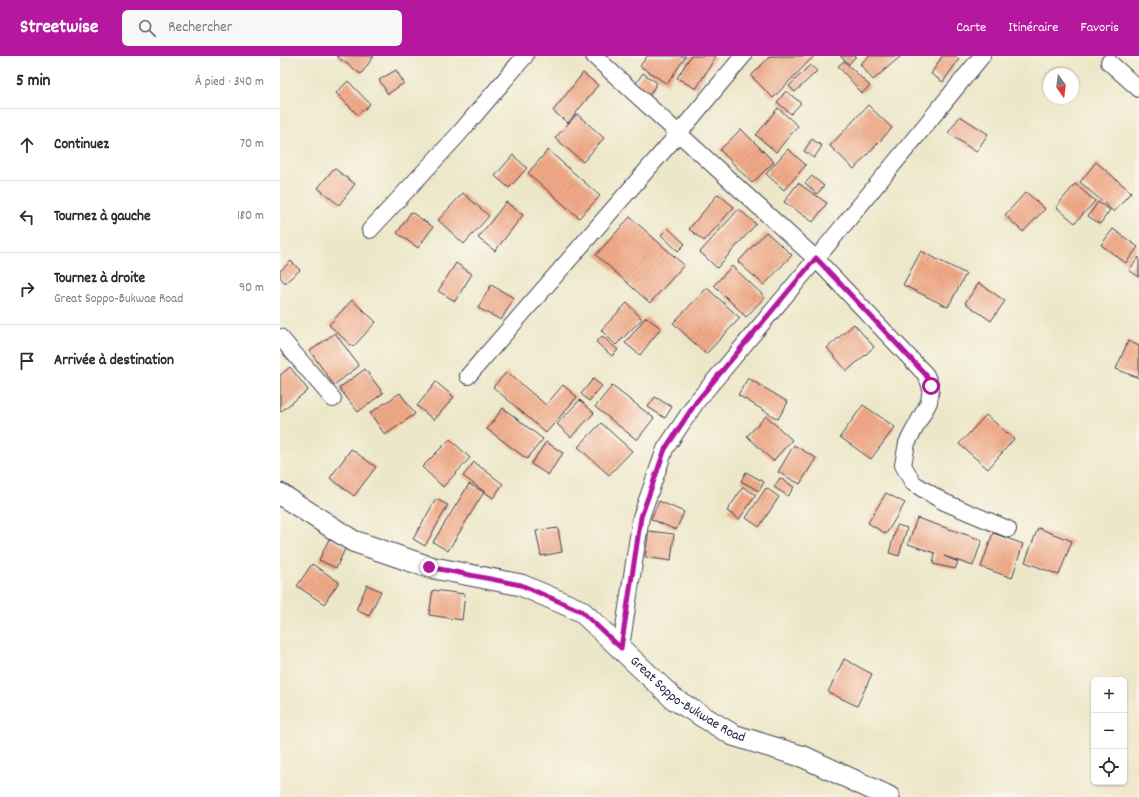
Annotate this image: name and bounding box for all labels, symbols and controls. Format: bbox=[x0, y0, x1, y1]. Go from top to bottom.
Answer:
search box bbox=[122, 10, 402, 46]
text: Streetwise bbox=[20, 15, 98, 42]
icon: search bbox=[136, 17, 158, 39]
text: Rechercher bbox=[168, 17, 232, 39]
text: Carte bbox=[956, 18, 986, 38]
text: Itinéraire bbox=[1008, 18, 1058, 38]
text: Favoris bbox=[1080, 18, 1119, 38]
north arrow bbox=[1043, 68, 1079, 104]
text: 5 min bbox=[16, 70, 50, 94]
text: À pied · 340 m bbox=[195, 73, 264, 92]
icon: ahead bbox=[16, 134, 38, 156]
text: Continuez bbox=[54, 134, 109, 156]
text: 70 m bbox=[240, 135, 264, 154]
icon: left bbox=[16, 206, 38, 228]
text: Tournez à gauche bbox=[54, 206, 151, 228]
text: 180 m bbox=[237, 207, 264, 226]
text: Tournez à droite bbox=[54, 268, 145, 290]
icon: right bbox=[16, 278, 38, 300]
text: 90 m bbox=[239, 279, 264, 298]
text: Great Soppo-Bukwae Road bbox=[54, 290, 183, 309]
icon: arrive bbox=[16, 350, 38, 372]
text: Arrivée à destination bbox=[54, 350, 174, 372]
route start bbox=[922, 377, 940, 395]
route end bbox=[420, 558, 438, 576]
street label: Great Soppo-Bukwae Road bbox=[625, 652, 748, 748]
map controls bbox=[1091, 677, 1127, 785]
button: + bbox=[1091, 677, 1127, 713]
button: − bbox=[1091, 713, 1127, 749]
button: locate bbox=[1091, 749, 1127, 785]

